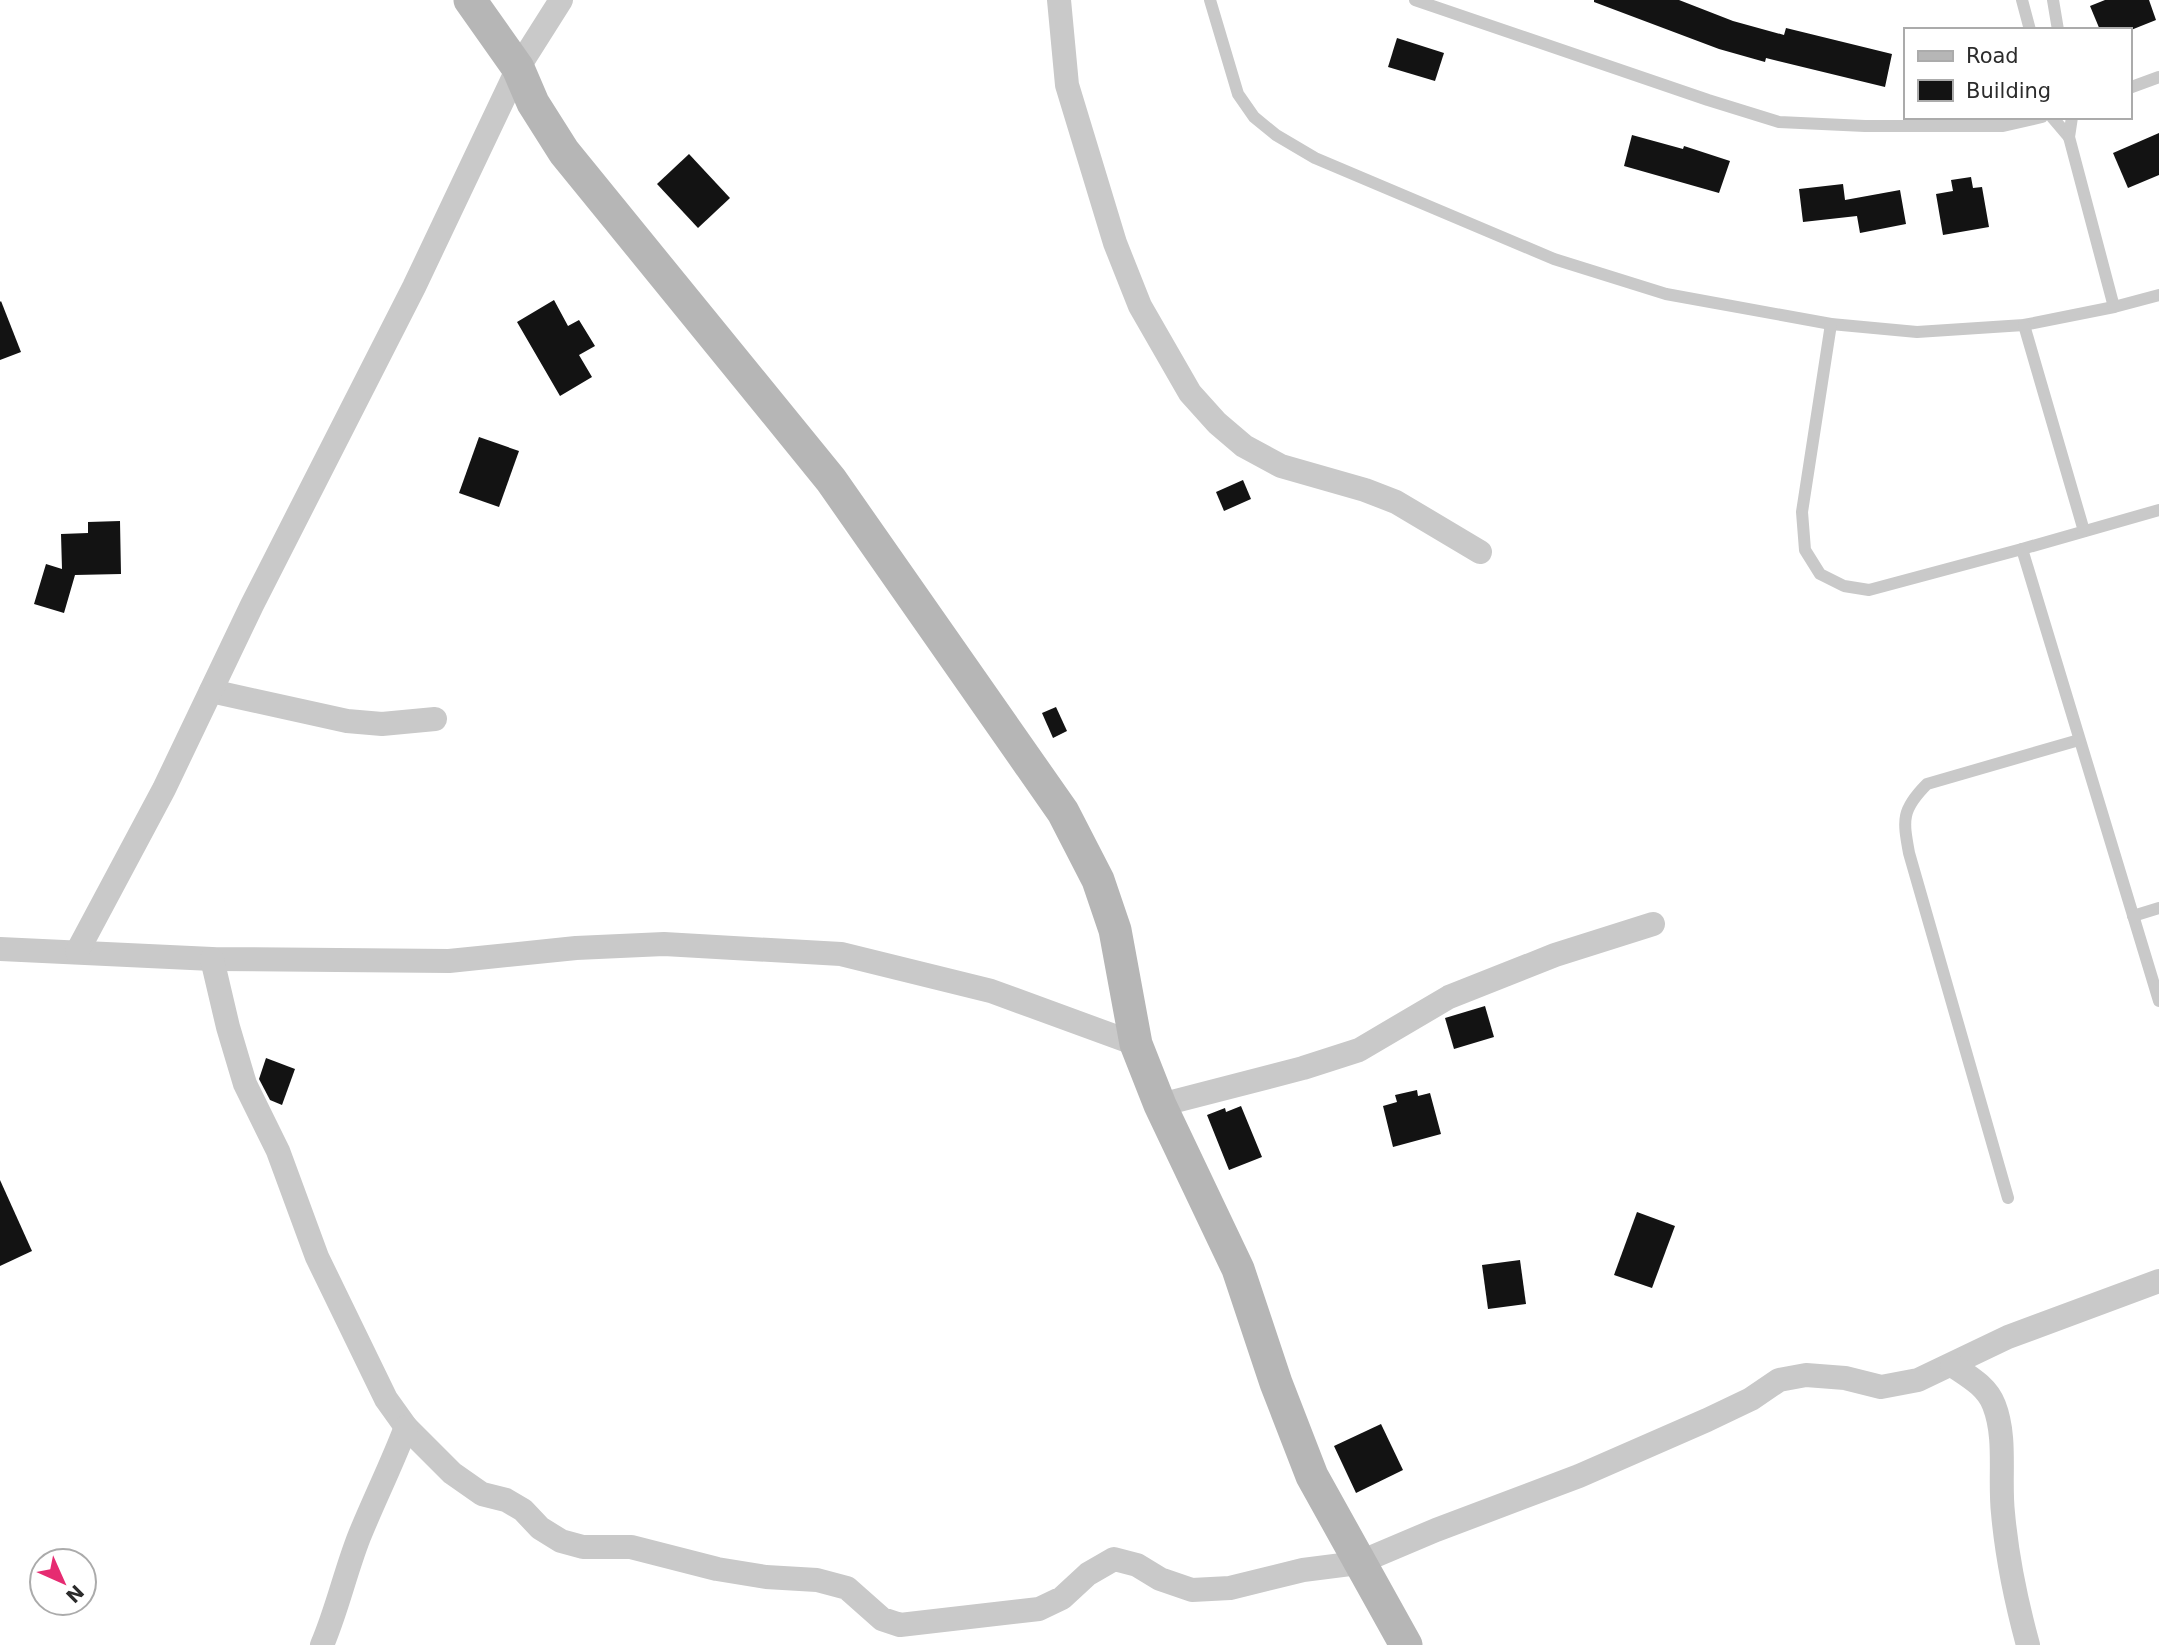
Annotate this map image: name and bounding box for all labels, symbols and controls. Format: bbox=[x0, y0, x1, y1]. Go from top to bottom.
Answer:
legend bbox=[1904, 28, 2131, 119]
text: Road bbox=[1966, 44, 2019, 68]
text: Building bbox=[1966, 79, 2051, 103]
north arrow bbox=[28, 1547, 98, 1617]
text: N bbox=[62, 1581, 88, 1607]

